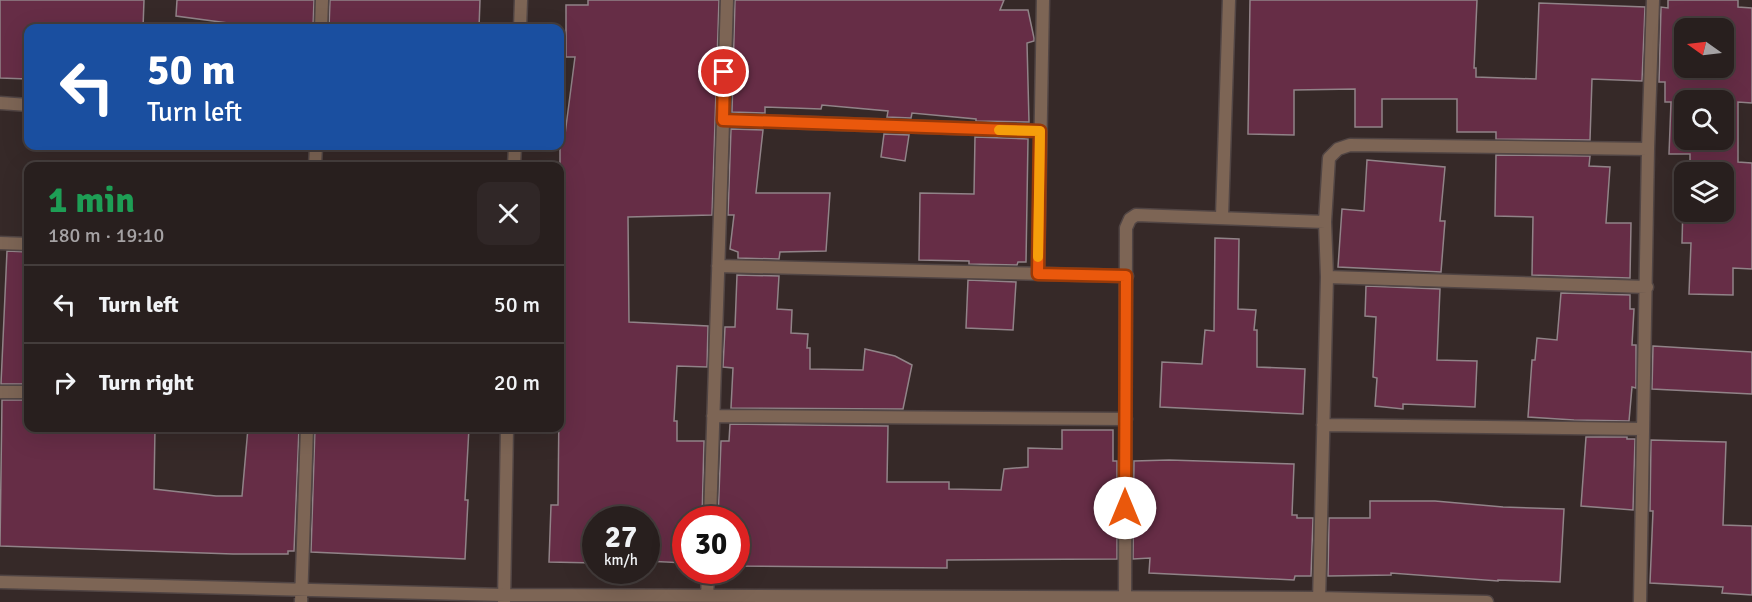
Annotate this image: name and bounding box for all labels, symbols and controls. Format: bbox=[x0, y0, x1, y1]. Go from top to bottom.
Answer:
north arrow bbox=[1674, 18, 1734, 78]
map controls bbox=[1674, 18, 1734, 222]
text: 50 m bbox=[147, 45, 236, 96]
pin bbox=[698, 46, 749, 97]
icon: left bbox=[48, 48, 126, 126]
icon: arrive bbox=[707, 55, 740, 88]
button: search bbox=[1674, 90, 1734, 150]
text: Turn left bbox=[147, 96, 242, 129]
button: layers bbox=[1674, 162, 1734, 222]
text: 1 min bbox=[48, 178, 135, 223]
button: close bbox=[477, 182, 540, 245]
text: 180 m · 19:10 bbox=[48, 223, 164, 248]
icon: left bbox=[48, 288, 81, 321]
text: Turn left bbox=[99, 291, 179, 318]
text: 50 m bbox=[494, 291, 540, 318]
icon: right bbox=[48, 366, 81, 399]
text: Turn right bbox=[99, 369, 194, 396]
text: 20 m bbox=[494, 369, 540, 396]
position arrow bbox=[1093, 476, 1157, 540]
speed limit sign: 30 bbox=[672, 506, 750, 584]
text: 27 bbox=[605, 519, 637, 556]
text: km/h bbox=[604, 551, 638, 569]

